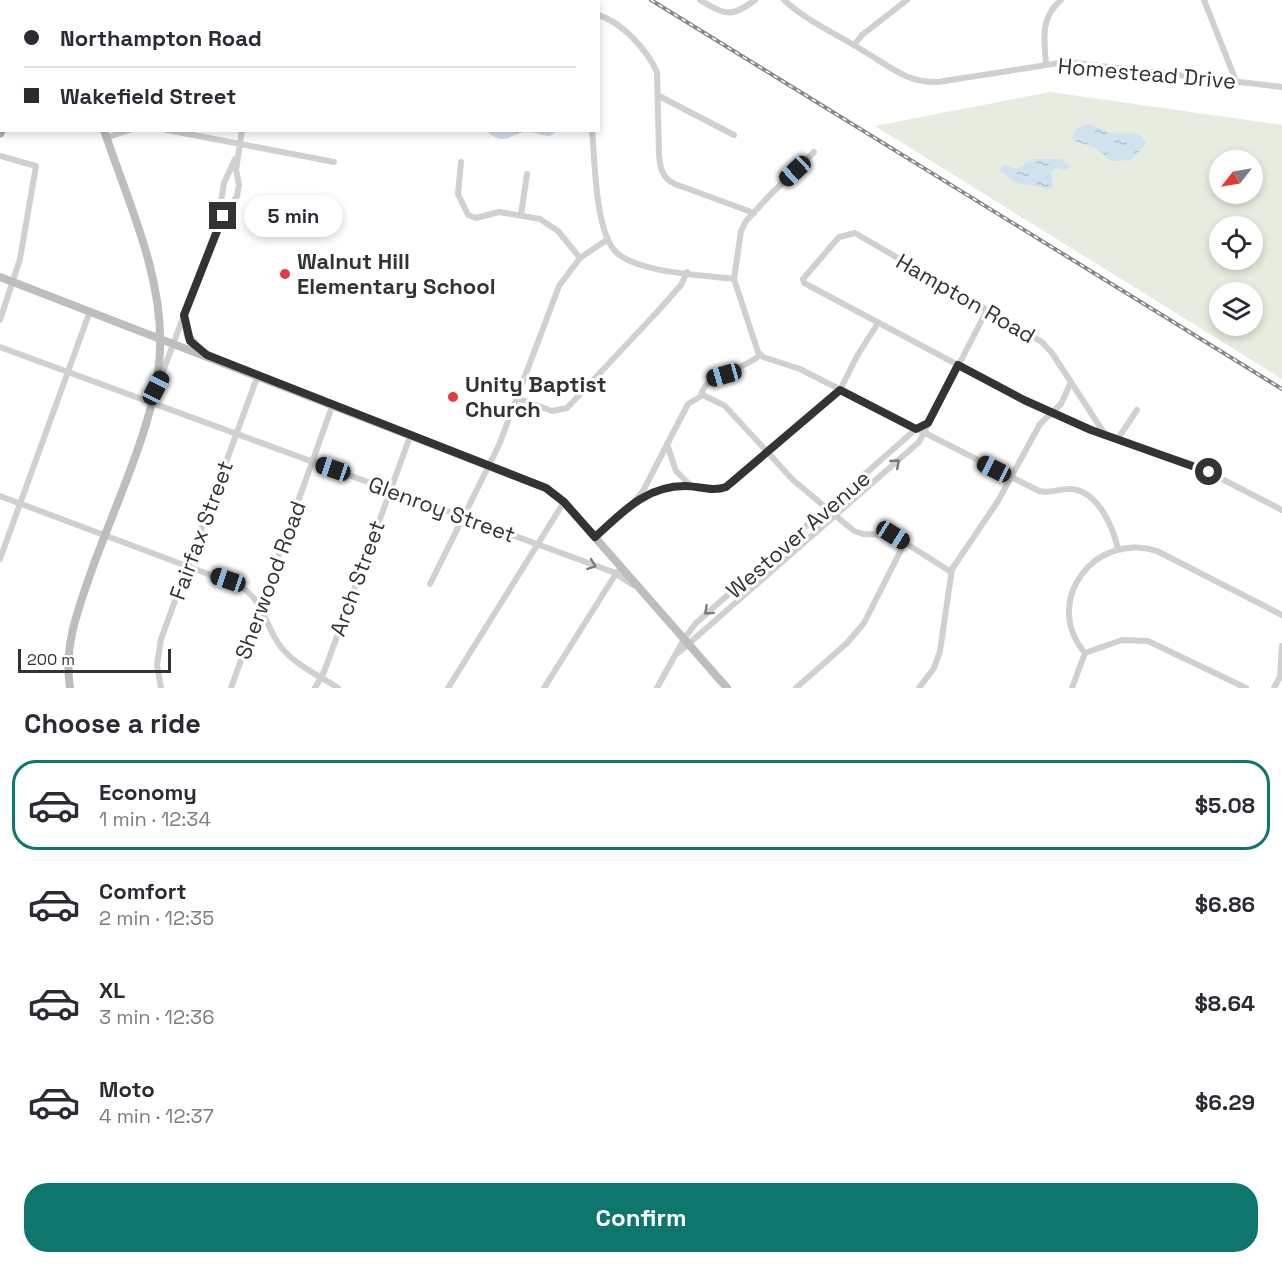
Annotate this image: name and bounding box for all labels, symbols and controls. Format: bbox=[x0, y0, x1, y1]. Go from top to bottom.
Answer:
text: Northampton Road bbox=[60, 24, 262, 52]
street label: Homestead Drive bbox=[1057, 51, 1237, 95]
text: Wakefield Street bbox=[60, 82, 236, 110]
north arrow bbox=[1209, 150, 1263, 204]
map controls bbox=[1209, 150, 1263, 336]
car bbox=[776, 152, 814, 190]
callout: 5 min bbox=[244, 195, 343, 237]
route end bbox=[209, 202, 236, 229]
text: 5 min bbox=[268, 203, 319, 229]
button: locate bbox=[1209, 216, 1263, 270]
place label: Walnut Hill Elementary School bbox=[297, 247, 496, 300]
street label: Hampton Road bbox=[891, 247, 1041, 349]
marker: Walnut Hill Elementary School bbox=[278, 267, 292, 281]
button: layers bbox=[1209, 282, 1263, 336]
car bbox=[704, 361, 744, 389]
car bbox=[140, 368, 172, 408]
place label: Unity Baptist Church bbox=[465, 370, 607, 423]
marker: Unity Baptist Church bbox=[446, 390, 460, 404]
car bbox=[974, 453, 1014, 485]
car bbox=[313, 455, 353, 483]
street label: Fairfax Street bbox=[163, 457, 239, 603]
route start bbox=[1195, 458, 1222, 485]
one-way arrow bbox=[889, 459, 900, 470]
street label: Westover Avenue bbox=[720, 464, 876, 604]
street label: Glenroy Street bbox=[365, 469, 519, 549]
street label: Sherwood Road bbox=[228, 497, 312, 663]
street label: Arch Street bbox=[323, 516, 391, 640]
car bbox=[873, 518, 913, 552]
one-way arrow bbox=[587, 557, 597, 570]
car bbox=[208, 566, 248, 594]
one-way arrow bbox=[704, 604, 715, 615]
scale bar bbox=[18, 646, 171, 674]
text: 200 m bbox=[27, 649, 75, 670]
text: Choose a ride bbox=[24, 706, 201, 741]
icon: car bbox=[27, 778, 81, 832]
text: Economy bbox=[99, 778, 197, 806]
text: $5.08 bbox=[1195, 791, 1255, 819]
text: 1 min · 12:34 bbox=[99, 806, 211, 832]
icon: car bbox=[27, 877, 81, 931]
text: Comfort bbox=[99, 877, 187, 905]
text: $6.86 bbox=[1195, 890, 1255, 918]
text: 2 min · 12:35 bbox=[99, 905, 214, 931]
icon: car bbox=[27, 976, 81, 1030]
text: XL bbox=[99, 976, 125, 1004]
text: $8.64 bbox=[1195, 989, 1255, 1017]
text: 3 min · 12:36 bbox=[99, 1004, 214, 1030]
icon: car bbox=[27, 1075, 81, 1129]
text: Moto bbox=[99, 1075, 155, 1103]
text: $6.29 bbox=[1195, 1088, 1255, 1116]
text: 4 min · 12:37 bbox=[99, 1103, 214, 1129]
button: Confirm bbox=[24, 1183, 1258, 1252]

